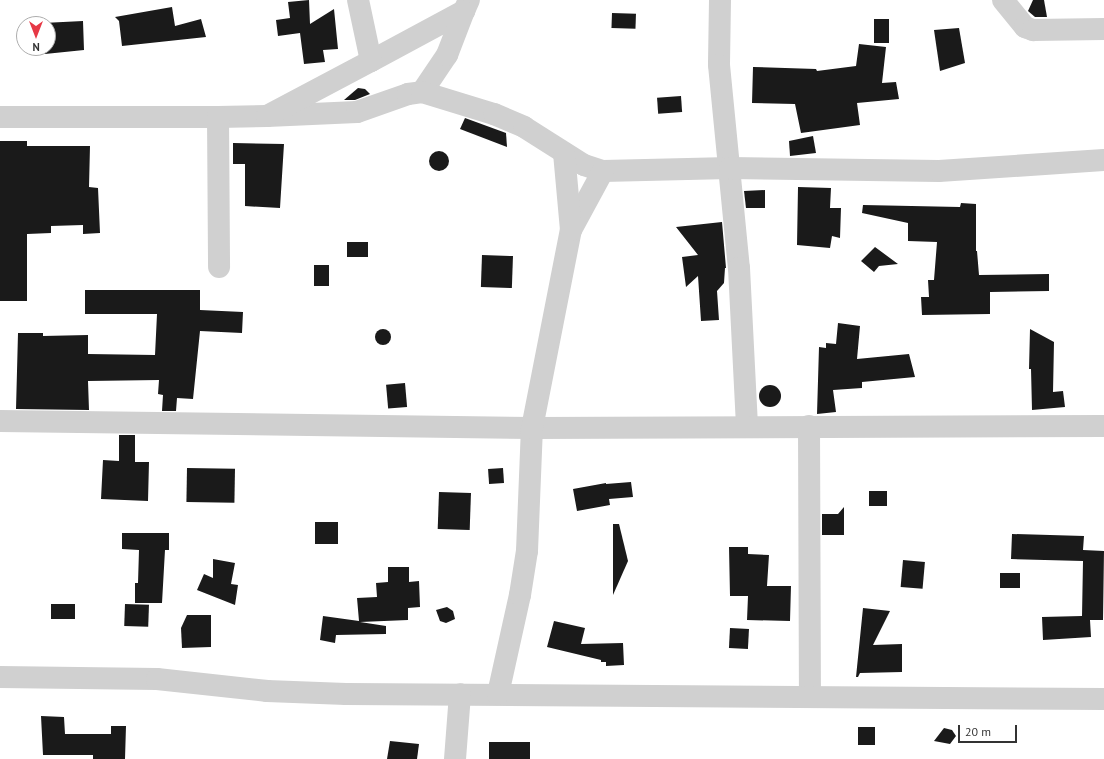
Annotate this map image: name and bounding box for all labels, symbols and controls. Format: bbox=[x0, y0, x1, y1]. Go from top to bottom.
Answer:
north arrow bbox=[16, 16, 56, 56]
text: N bbox=[32, 40, 40, 54]
scale bar bbox=[960, 717, 1019, 743]
text: 20 m bbox=[965, 724, 991, 739]

